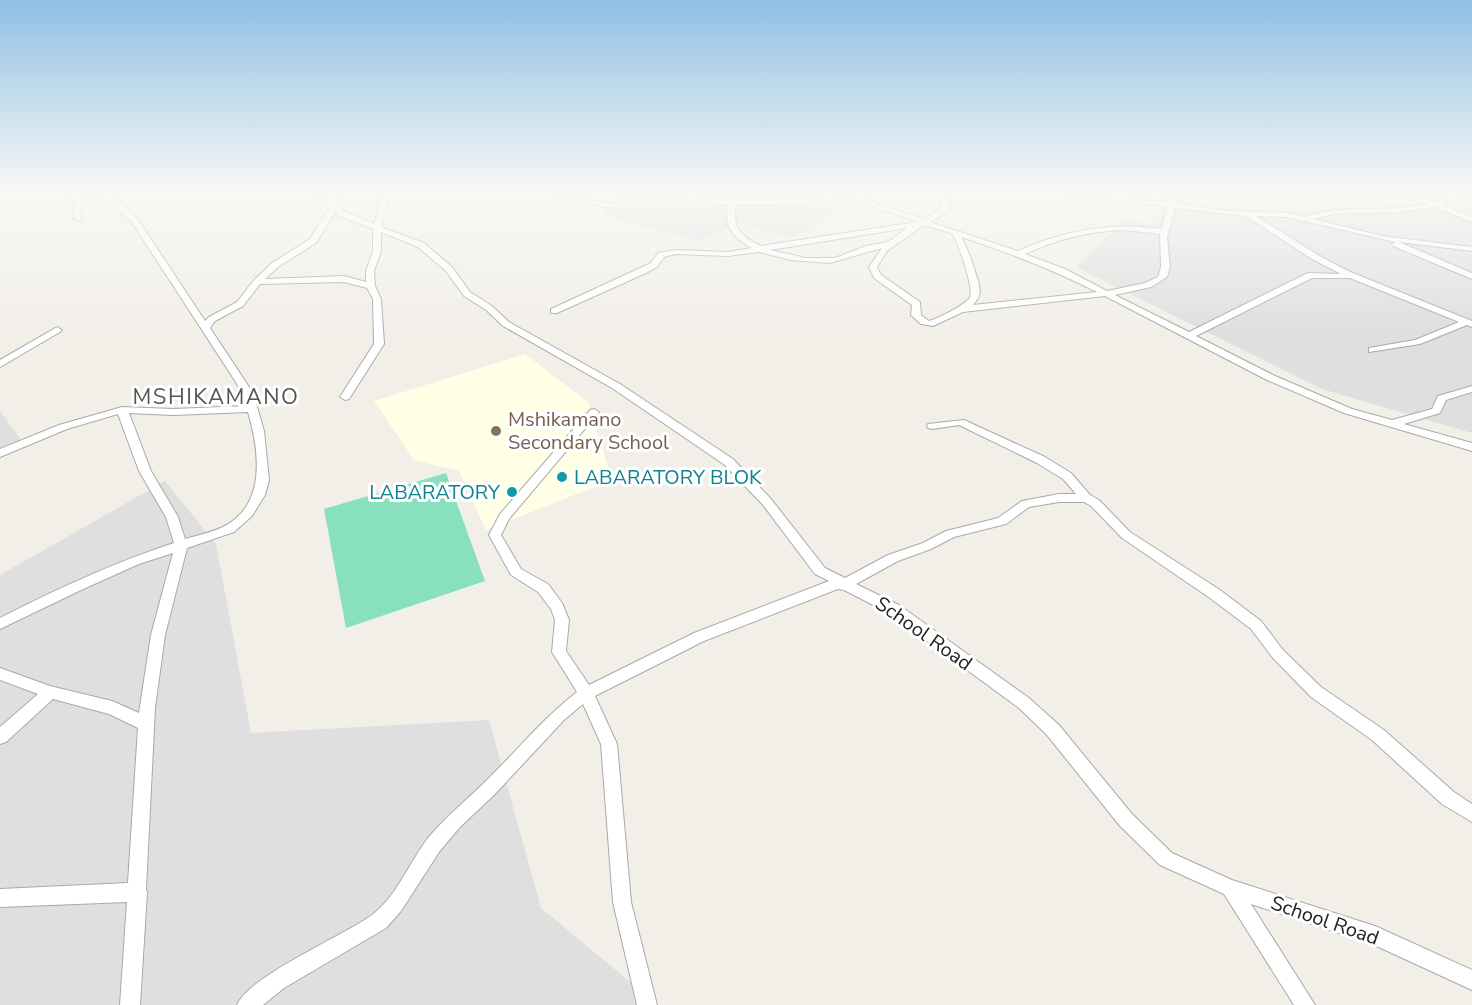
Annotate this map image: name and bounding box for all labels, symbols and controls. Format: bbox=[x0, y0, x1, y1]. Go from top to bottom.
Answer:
district label: MSHIKAMANO bbox=[133, 382, 299, 412]
place label: Mshikamano Secondary School bbox=[508, 406, 669, 456]
marker: Mshikamano Secondary School bbox=[489, 424, 503, 438]
place label: LABARATORY BLOK bbox=[574, 464, 762, 491]
marker: LABARATORY BLOK bbox=[555, 470, 569, 484]
place label: LABARATORY bbox=[369, 479, 501, 506]
marker: LABARATORY bbox=[505, 485, 519, 499]
street label: School Road bbox=[870, 590, 978, 677]
street label: School Road bbox=[1267, 889, 1383, 952]

